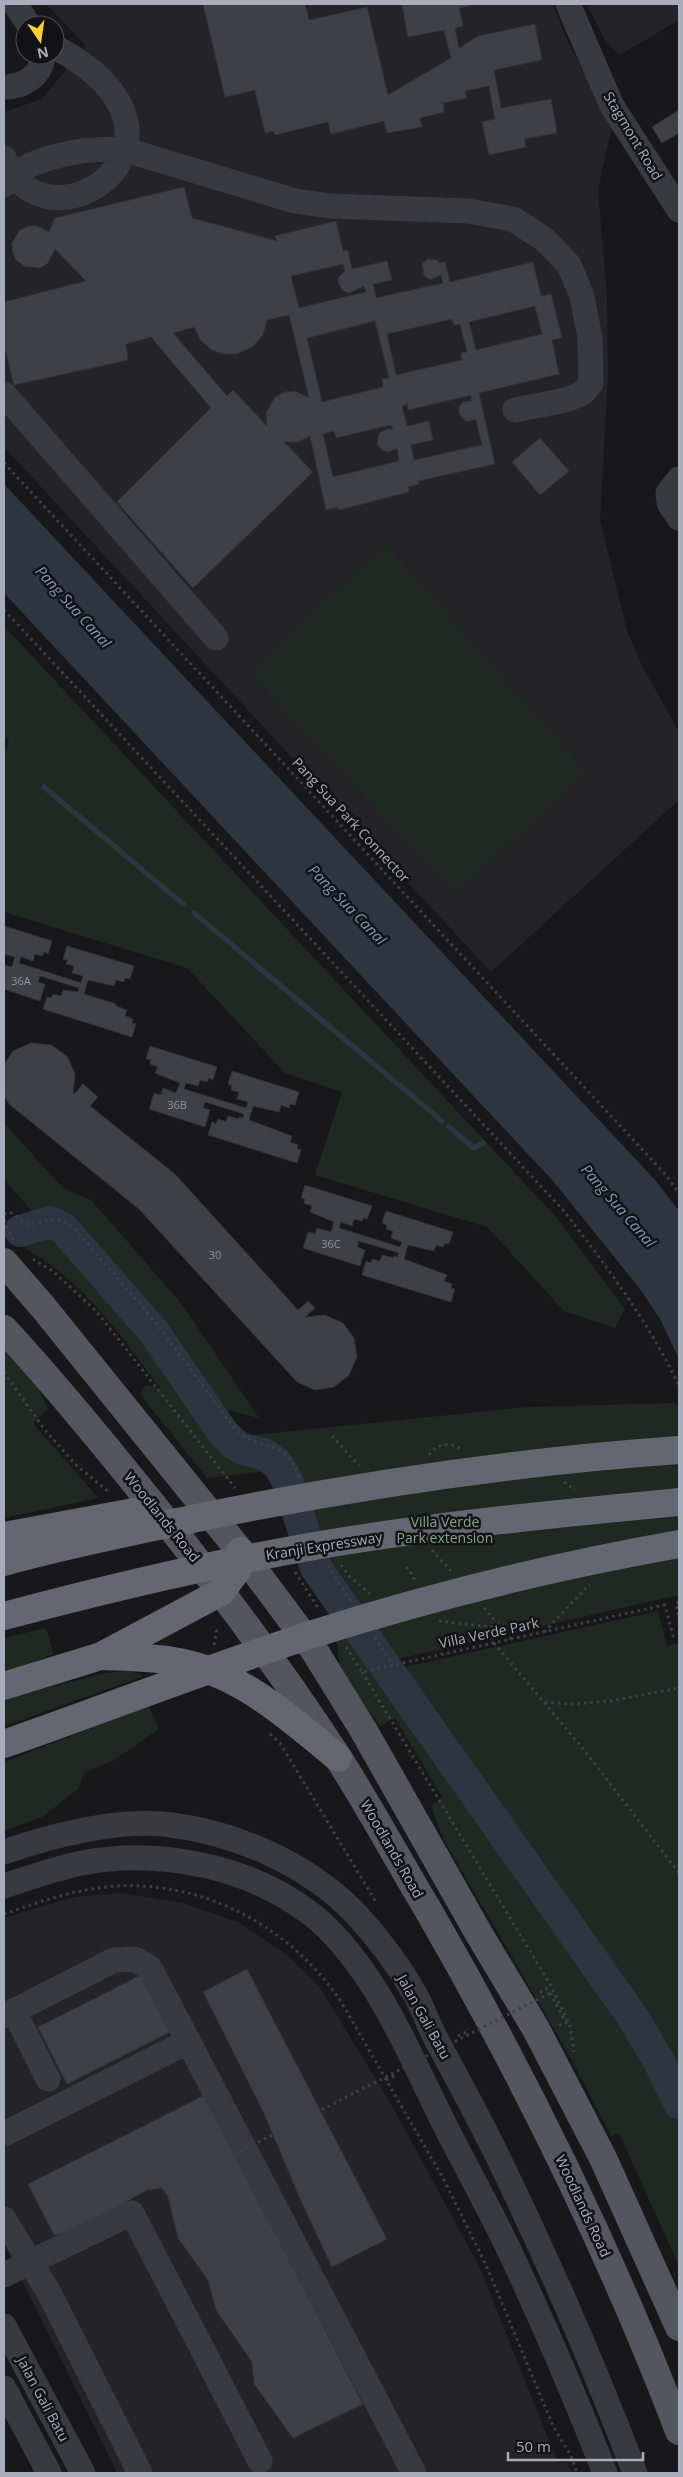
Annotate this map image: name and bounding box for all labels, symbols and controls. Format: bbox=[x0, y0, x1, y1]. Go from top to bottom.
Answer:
north arrow bbox=[15, 15, 65, 65]
text: N bbox=[35, 43, 51, 64]
street label: Stagmont Road bbox=[600, 88, 667, 184]
water label: Pang Sua Canal bbox=[31, 561, 117, 653]
street label: Pang Sua Park Connector bbox=[288, 753, 415, 887]
water label: Pang Sua Canal bbox=[304, 860, 392, 950]
house number: 36A bbox=[11, 973, 31, 988]
house number: 36B bbox=[167, 1097, 187, 1112]
water label: Pang Sua Canal bbox=[577, 1160, 661, 1252]
house number: 36C bbox=[321, 1236, 341, 1251]
house number: 30 bbox=[209, 1247, 221, 1262]
street label: Woodlands Road bbox=[120, 1468, 205, 1566]
park label: Villa Verde Park extension bbox=[397, 1512, 493, 1547]
street label: Kranji Expressway bbox=[264, 1527, 384, 1564]
street label: Villa Verde Park bbox=[437, 1613, 541, 1652]
street label: Woodlands Road bbox=[357, 1796, 428, 1901]
street label: Jalan Gali Batu bbox=[392, 1969, 456, 2063]
street label: Woodlands Road bbox=[551, 2152, 615, 2260]
street label: Jalan Gali Batu bbox=[12, 2351, 74, 2445]
scale bar bbox=[508, 2430, 643, 2462]
text: 50 m bbox=[516, 2436, 551, 2456]

